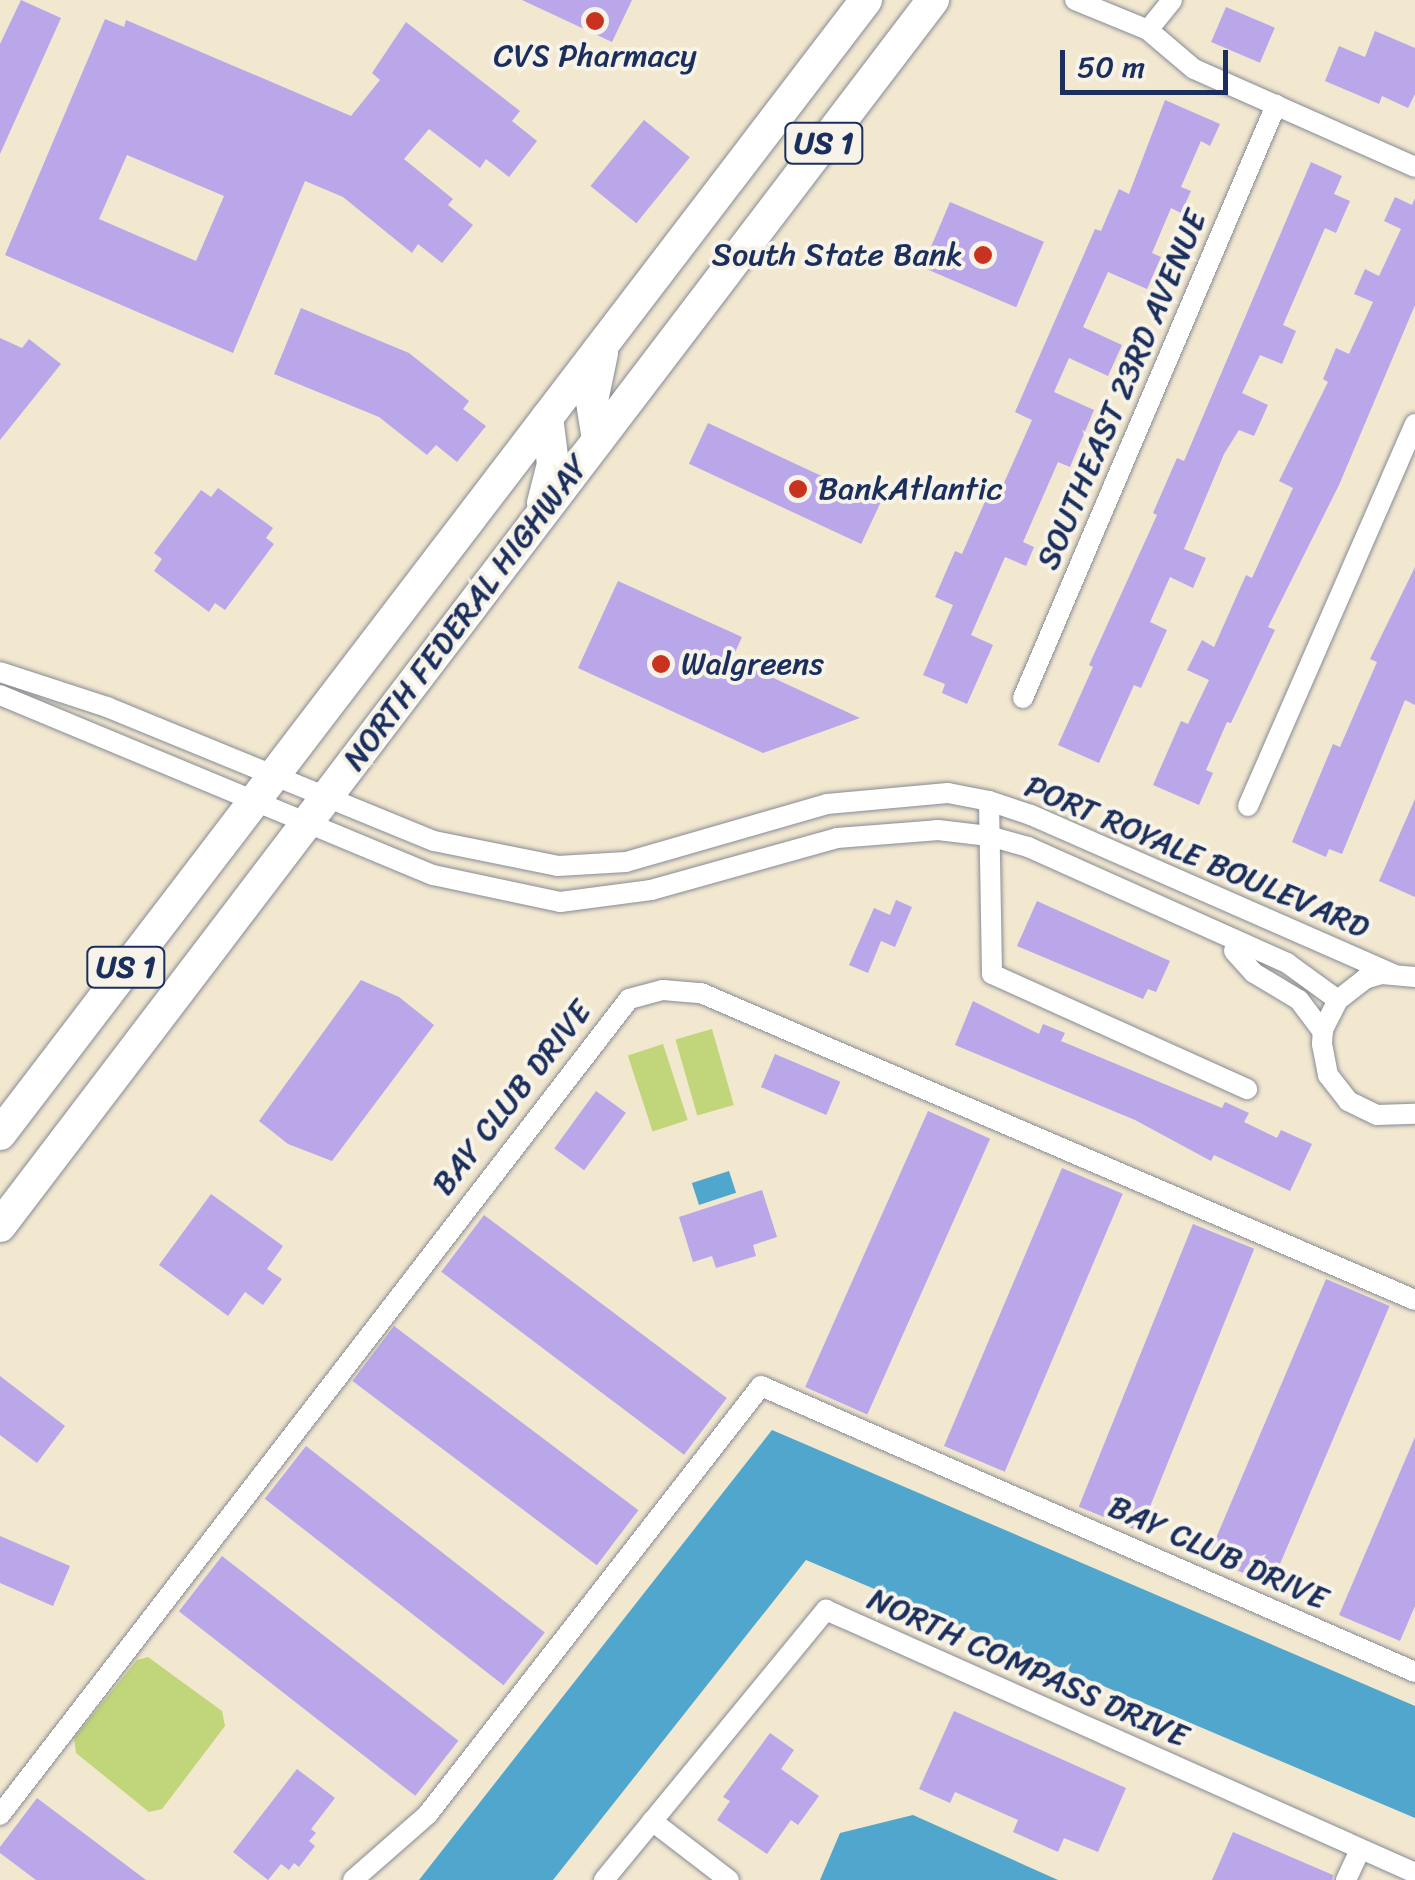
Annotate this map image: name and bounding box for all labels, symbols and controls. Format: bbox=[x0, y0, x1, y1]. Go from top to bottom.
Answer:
marker: CVS Pharmacy bbox=[584, 10, 606, 32]
scale bar bbox=[1065, 30, 1232, 92]
place label: CVS Pharmacy bbox=[494, 37, 696, 75]
text: 50 m bbox=[1077, 40, 1145, 94]
road number: US 1 bbox=[784, 118, 864, 168]
street label: SOUTHEAST 23RD AVENUE bbox=[1029, 204, 1215, 576]
place label: South State Bank bbox=[711, 236, 963, 274]
marker: South State Bank bbox=[972, 244, 994, 266]
street label: NORTH FEDERAL HIGHWAY bbox=[335, 449, 597, 777]
place label: BankAtlantic bbox=[818, 470, 1003, 508]
marker: BankAtlantic bbox=[787, 478, 809, 500]
place label: Walgreens bbox=[681, 645, 824, 683]
marker: Walgreens bbox=[650, 653, 672, 675]
street label: PORT ROYALE BOULEVARD bbox=[1019, 767, 1375, 947]
road number: US 1 bbox=[86, 942, 166, 992]
street label: BAY CLUB DRIVE bbox=[423, 992, 601, 1204]
street label: BAY CLUB DRIVE bbox=[1101, 1487, 1335, 1619]
street label: NORTH COMPASS DRIVE bbox=[859, 1579, 1197, 1757]

